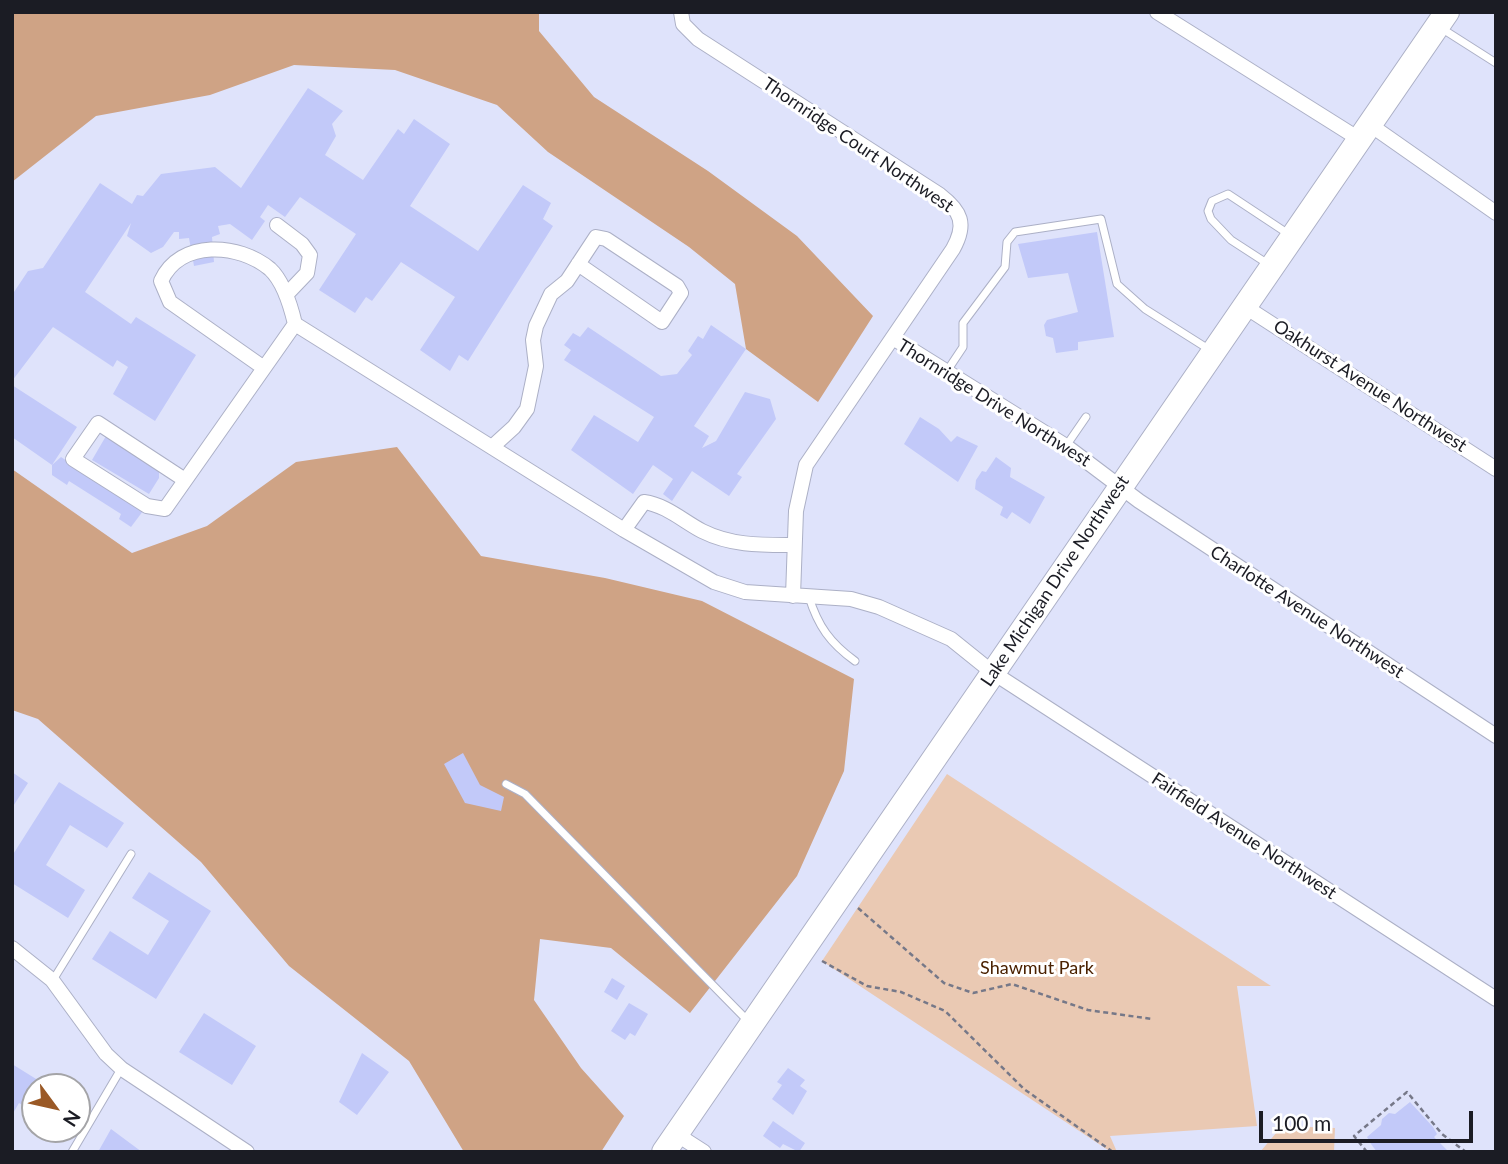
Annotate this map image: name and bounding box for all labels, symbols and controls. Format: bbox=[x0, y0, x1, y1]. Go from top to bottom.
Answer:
street label: Thornridge Court Northwest bbox=[758, 73, 958, 217]
street label: Oakhurst Avenue Northwest bbox=[1269, 315, 1471, 457]
street label: Thornridge Drive Northwest bbox=[893, 335, 1095, 471]
street label: Lake Michigan Drive Northwest bbox=[976, 471, 1134, 691]
street label: Charlotte Avenue Northwest bbox=[1206, 541, 1408, 683]
street label: Fairfield Avenue Northwest bbox=[1148, 768, 1340, 904]
park label: Shawmut Park bbox=[980, 957, 1094, 979]
north arrow bbox=[21, 1073, 91, 1143]
scale bar bbox=[1263, 1098, 1476, 1142]
text: N bbox=[59, 1106, 86, 1131]
text: 100 m bbox=[1272, 1110, 1331, 1135]

